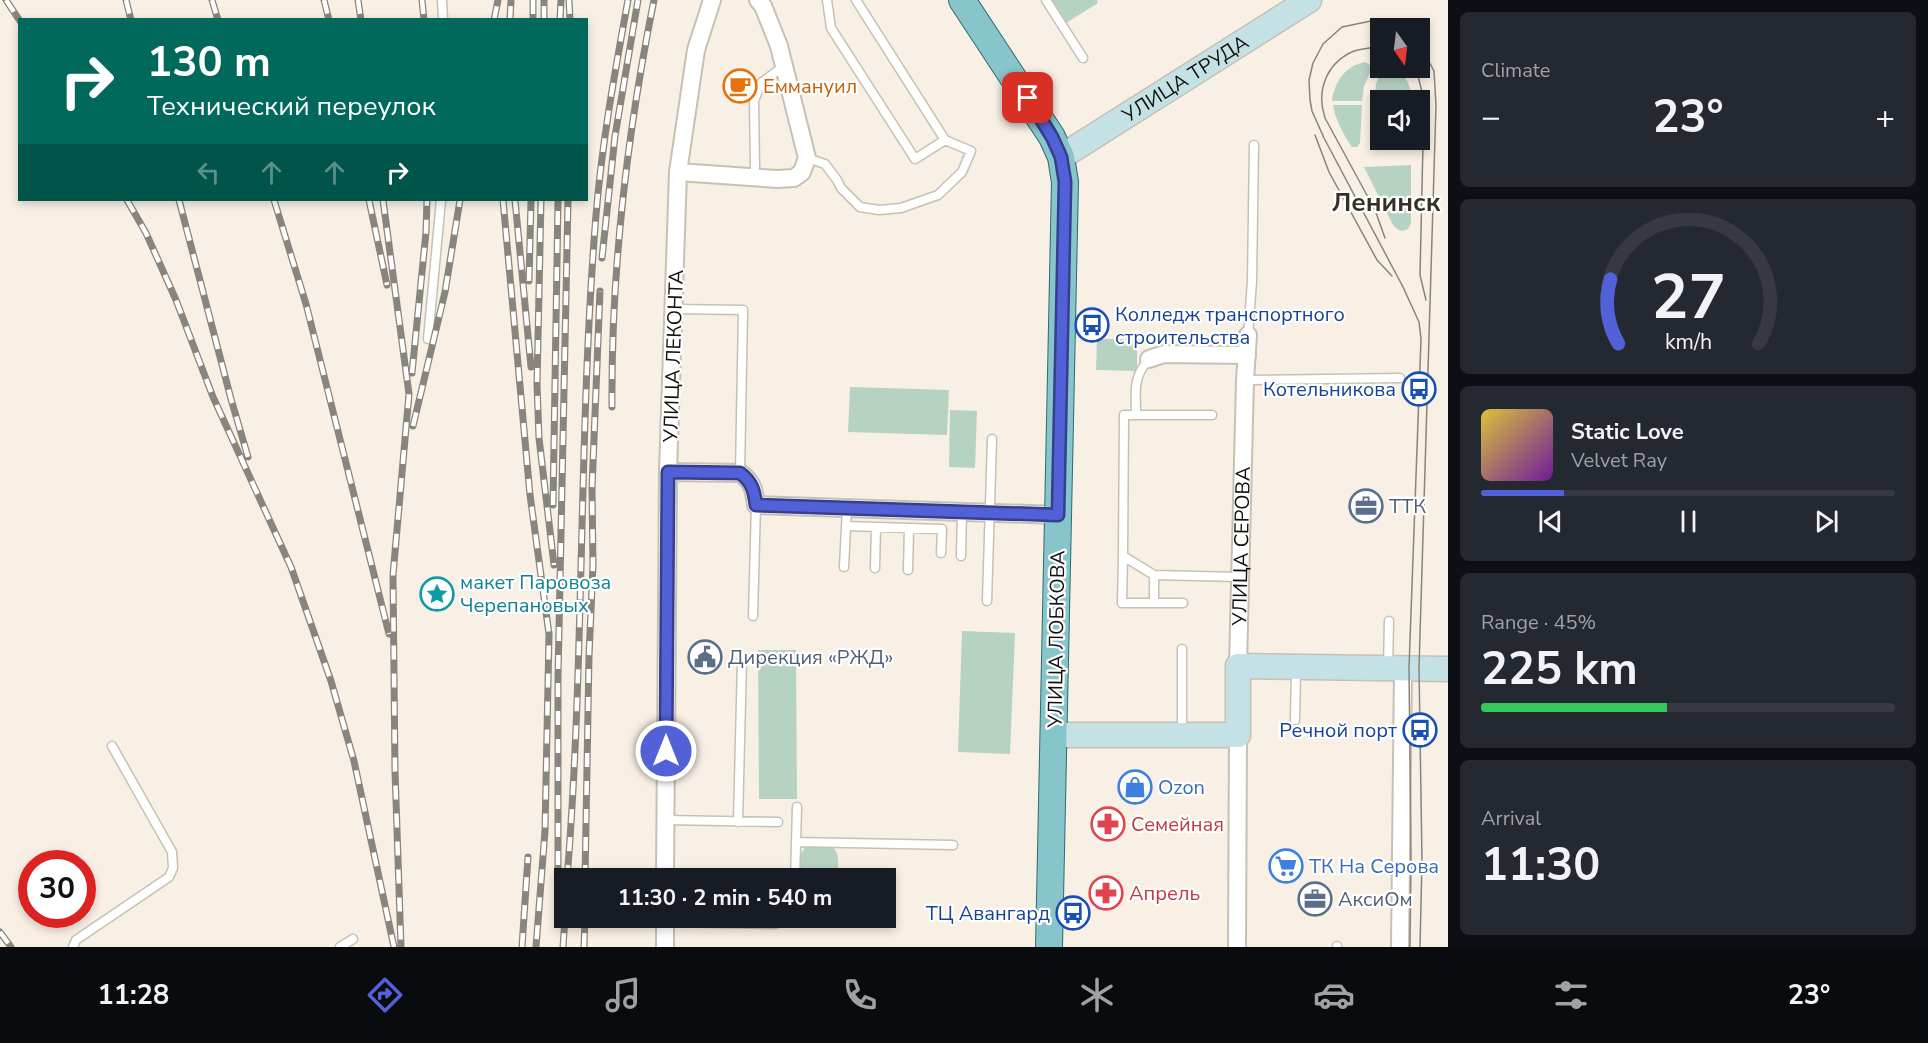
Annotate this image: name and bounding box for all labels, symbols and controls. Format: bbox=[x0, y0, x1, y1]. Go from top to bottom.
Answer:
north arrow bbox=[1370, 18, 1430, 78]
map controls bbox=[1370, 18, 1430, 150]
street label: УЛИЦА ТРУДА bbox=[1116, 28, 1254, 129]
text: 130 m bbox=[147, 34, 271, 91]
icon: right bbox=[48, 42, 126, 120]
text: Climate bbox=[1481, 57, 1550, 84]
cafe icon: Еммануил bbox=[722, 68, 758, 104]
pin bbox=[1002, 72, 1053, 123]
place label: Еммануил bbox=[763, 73, 857, 100]
icon: arrive bbox=[1011, 81, 1044, 114]
text: 23° bbox=[1652, 87, 1724, 148]
text: Технический переулок bbox=[147, 88, 436, 125]
button: sound bbox=[1370, 90, 1430, 150]
text: − bbox=[1481, 95, 1501, 140]
text: + bbox=[1875, 95, 1895, 140]
icon: left bbox=[192, 156, 225, 189]
icon: ahead bbox=[255, 156, 288, 189]
icon: ahead bbox=[318, 156, 351, 189]
icon: right bbox=[381, 156, 414, 189]
district label: Ленинск bbox=[1332, 185, 1441, 220]
text: 27 bbox=[1651, 255, 1725, 340]
street label: УЛИЦА ЛЕКОНТА bbox=[657, 269, 690, 444]
place label: Колледж транспортного строительства bbox=[1115, 301, 1345, 351]
bus stop icon: Колледж транспортного строительства bbox=[1074, 307, 1110, 343]
text: km/h bbox=[1664, 327, 1712, 357]
bus stop icon: Котельникова bbox=[1401, 371, 1437, 407]
place label: Котельникова bbox=[1263, 376, 1396, 403]
text: Static Love bbox=[1571, 417, 1684, 447]
text: Velvet Ray bbox=[1571, 447, 1667, 474]
street label: УЛИЦА СЕРОВА bbox=[1226, 466, 1257, 627]
office icon: ТТК bbox=[1348, 488, 1384, 524]
place label: ТТК bbox=[1389, 493, 1426, 520]
icon: previous bbox=[1534, 505, 1567, 538]
icon: pause bbox=[1672, 505, 1705, 538]
icon: next bbox=[1810, 505, 1843, 538]
street label: УЛИЦА ЛОБКОВА bbox=[1041, 550, 1072, 729]
place label: макет Паровоза Черепановых bbox=[460, 569, 611, 619]
place icon: макет Паровоза Черепановых bbox=[419, 576, 455, 612]
text: Range · 45% bbox=[1481, 609, 1596, 636]
public building icon: Дирекция «РЖД» bbox=[687, 639, 723, 675]
text: 225 km bbox=[1481, 639, 1638, 700]
place label: Дирекция «РЖД» bbox=[728, 644, 893, 671]
bus stop icon: Речной порт bbox=[1402, 712, 1438, 748]
place label: Речной порт bbox=[1279, 717, 1397, 744]
position arrow bbox=[634, 719, 698, 783]
shop icon: Ozon bbox=[1117, 769, 1153, 805]
place label: Ozon bbox=[1158, 774, 1205, 801]
text: Arrival bbox=[1481, 805, 1541, 832]
pharmacy icon: Семейная bbox=[1090, 806, 1126, 842]
place label: Семейная bbox=[1131, 811, 1224, 838]
text: 11:30 bbox=[1481, 835, 1600, 896]
supermarket icon: ТК На Серова bbox=[1268, 848, 1304, 884]
speed limit sign: 30 bbox=[18, 850, 96, 928]
place label: ТК На Серова bbox=[1309, 853, 1439, 880]
pharmacy icon: Апрель bbox=[1088, 875, 1124, 911]
place label: Апрель bbox=[1129, 880, 1200, 907]
office icon: АксиОм bbox=[1297, 881, 1333, 917]
text: 11:30 · 2 min · 540 m bbox=[618, 883, 832, 913]
place label: АксиОм bbox=[1338, 886, 1413, 913]
bus stop icon: ТЦ Авангард bbox=[1055, 895, 1091, 931]
place label: ТЦ Авангард bbox=[926, 900, 1050, 927]
icon: directions bbox=[364, 974, 406, 1016]
icon: music bbox=[602, 974, 644, 1016]
icon: phone bbox=[839, 974, 881, 1016]
icon: climate bbox=[1076, 974, 1118, 1016]
icon: car bbox=[1313, 974, 1355, 1016]
icon: filters bbox=[1550, 974, 1592, 1016]
text: 11:28 bbox=[98, 977, 169, 1014]
text: 23° bbox=[1788, 977, 1830, 1014]

